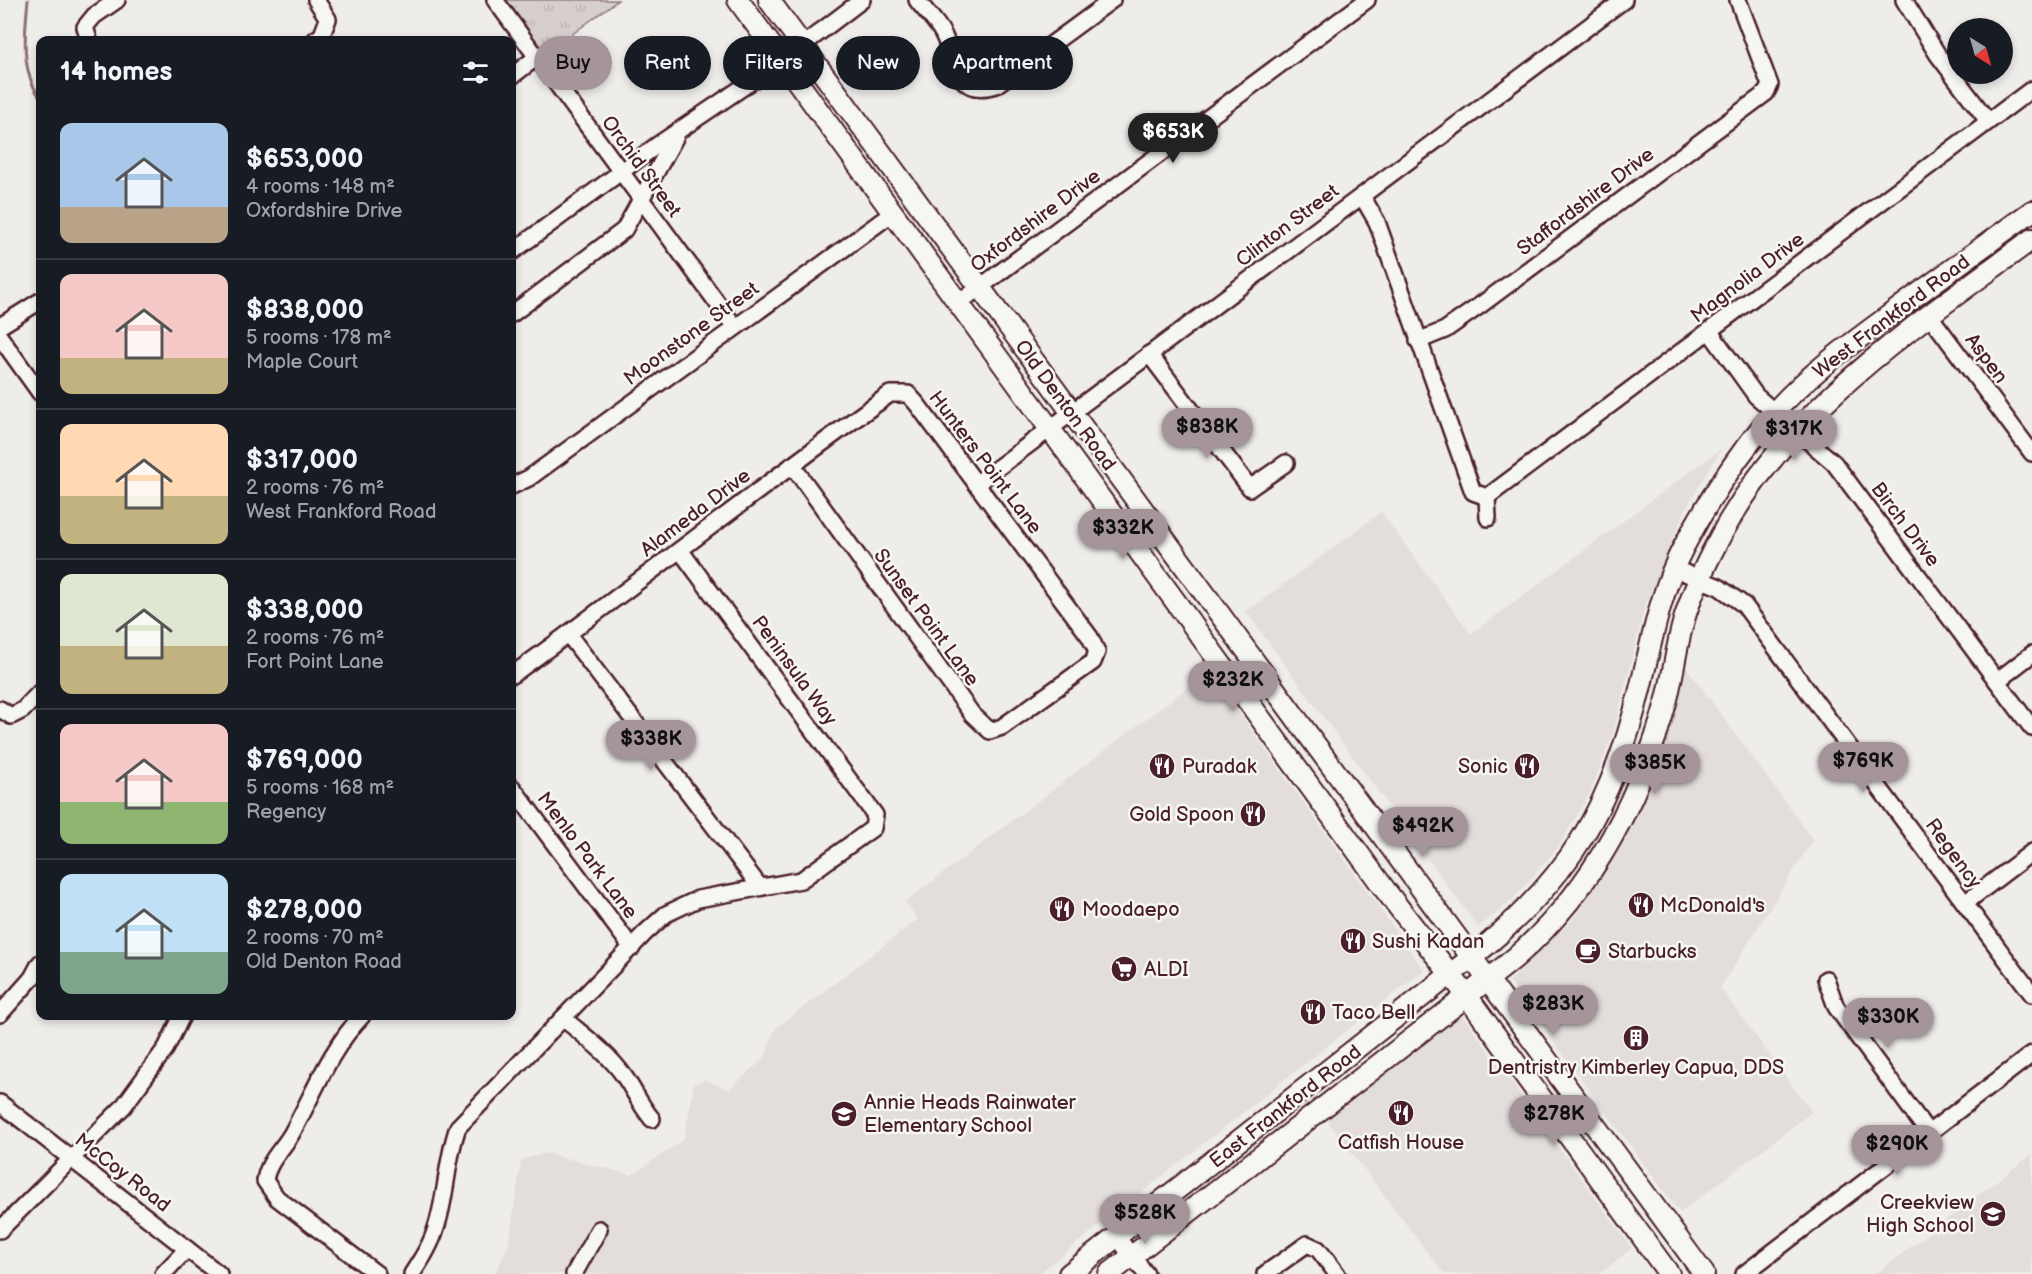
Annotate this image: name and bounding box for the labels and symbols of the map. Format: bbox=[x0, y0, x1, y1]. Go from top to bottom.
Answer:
north arrow bbox=[1947, 18, 2013, 84]
street label: Orchid Street bbox=[596, 111, 686, 222]
pin: $653K bbox=[1131, 113, 1215, 164]
street label: Staffordshire Drive bbox=[1512, 142, 1659, 261]
street label: Oxfordshire Drive bbox=[966, 164, 1105, 277]
street label: Clinton Street bbox=[1231, 179, 1344, 272]
street label: Magnolia Drive bbox=[1686, 227, 1809, 328]
street label: West Frankford Road bbox=[1808, 250, 1975, 384]
street label: Moonstone Street bbox=[619, 277, 764, 391]
street label: Aspen bbox=[1960, 329, 2013, 388]
street label: Old Denton Road bbox=[1010, 336, 1121, 476]
street label: Hunters Point Lane bbox=[924, 386, 1047, 539]
pin: $838K bbox=[1165, 408, 1249, 459]
pin: $317K bbox=[1752, 410, 1836, 461]
street label: Alameda Drive bbox=[636, 464, 755, 562]
street label: Birch Drive bbox=[1866, 478, 1945, 572]
pin: $332K bbox=[1081, 509, 1165, 560]
street label: Sunset Point Lane bbox=[868, 544, 984, 691]
street label: Peninsula Way bbox=[746, 611, 842, 730]
pin: $232K bbox=[1191, 661, 1275, 712]
pin: $338K bbox=[609, 720, 693, 771]
pin: $769K bbox=[1821, 742, 1905, 793]
pin: $385K bbox=[1613, 744, 1697, 795]
restaurant icon: Puradak bbox=[1147, 751, 1177, 781]
restaurant icon: Sonic bbox=[1512, 751, 1542, 781]
place label: Puradak bbox=[1182, 755, 1257, 779]
place label: Sonic bbox=[1458, 755, 1508, 779]
street label: Menlo Park Lane bbox=[532, 788, 643, 924]
restaurant icon: Gold Spoon bbox=[1238, 799, 1268, 829]
place label: Gold Spoon bbox=[1129, 803, 1234, 827]
pin: $492K bbox=[1381, 807, 1465, 858]
street label: Regency bbox=[1920, 814, 1987, 893]
restaurant icon: McDonald's bbox=[1626, 890, 1656, 920]
restaurant icon: Moodaepo bbox=[1047, 894, 1077, 924]
place label: McDonald's bbox=[1660, 894, 1765, 918]
place label: Moodaepo bbox=[1082, 898, 1180, 922]
restaurant icon: Sushi Kadan bbox=[1338, 926, 1368, 956]
place label: Sushi Kadan bbox=[1372, 930, 1484, 954]
cafe icon: Starbucks bbox=[1573, 936, 1603, 966]
place label: Starbucks bbox=[1608, 940, 1697, 964]
supermarket icon: ALDI bbox=[1109, 954, 1139, 984]
place label: ALDI bbox=[1144, 958, 1189, 982]
pin: $283K bbox=[1511, 985, 1595, 1036]
restaurant icon: Taco Bell bbox=[1298, 997, 1328, 1027]
pin: $330K bbox=[1846, 998, 1930, 1049]
place label: Taco Bell bbox=[1332, 1001, 1415, 1025]
building icon: Dentristry Kimberley Capua, DDS bbox=[1621, 1023, 1651, 1053]
street label: East Frankford Road bbox=[1205, 1040, 1366, 1173]
place label: Dentristry Kimberley Capua, DDS bbox=[1488, 1056, 1784, 1080]
place label: Annie Heads Rainwater Elementary School bbox=[864, 1091, 1077, 1138]
pin: $278K bbox=[1512, 1095, 1596, 1146]
restaurant icon: Catfish House bbox=[1386, 1098, 1416, 1128]
school or university icon: Annie Heads Rainwater Elementary School bbox=[829, 1099, 859, 1129]
pin: $290K bbox=[1855, 1125, 1939, 1176]
street label: McCoy Road bbox=[70, 1128, 175, 1218]
place label: Catfish House bbox=[1338, 1131, 1464, 1155]
place label: Creekview High School bbox=[1866, 1191, 1975, 1238]
pin: $528K bbox=[1103, 1194, 1187, 1245]
school or university icon: Creekview High School bbox=[1978, 1199, 2008, 1229]

